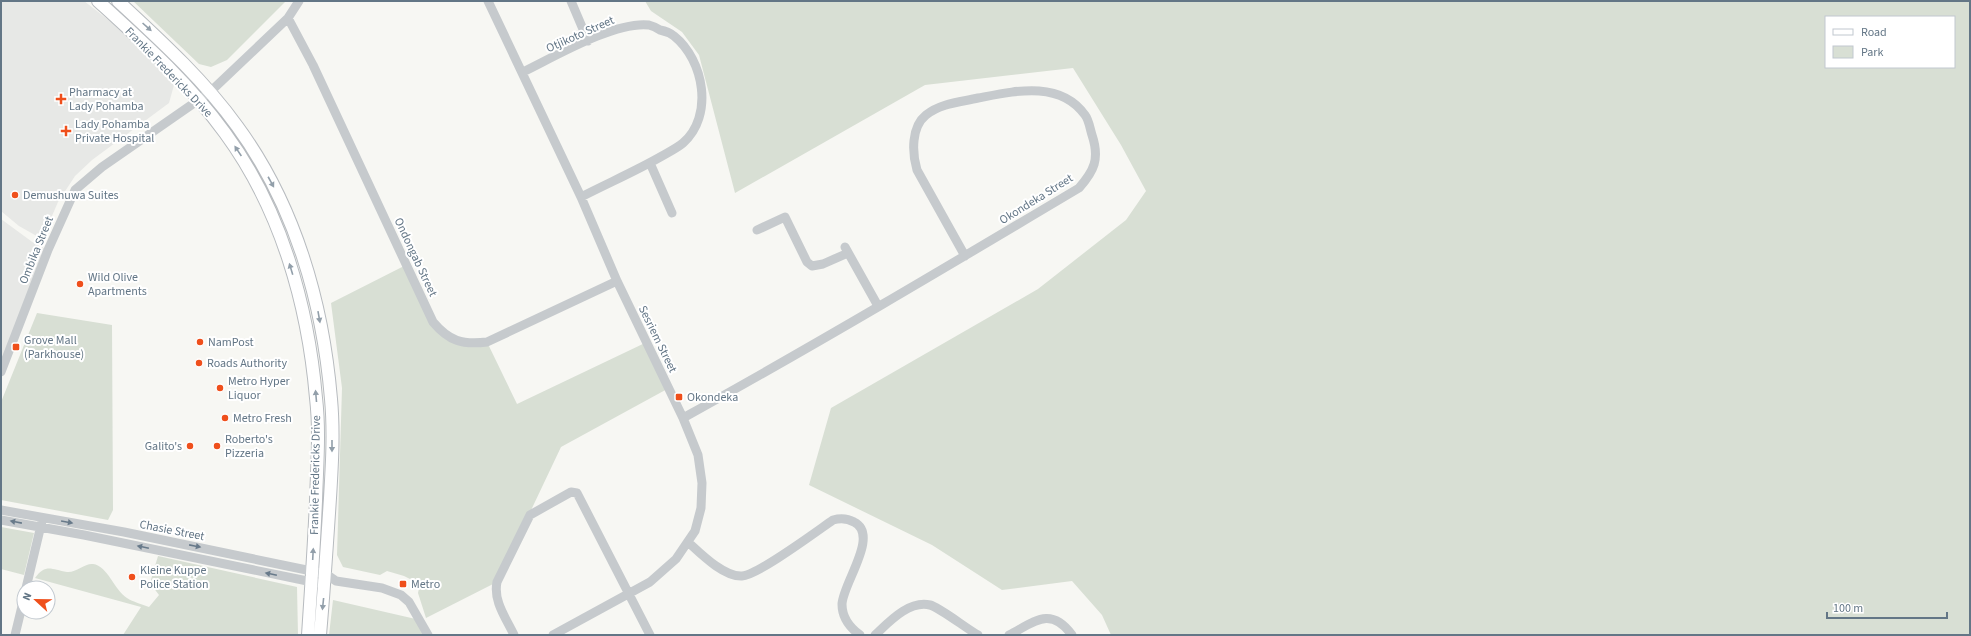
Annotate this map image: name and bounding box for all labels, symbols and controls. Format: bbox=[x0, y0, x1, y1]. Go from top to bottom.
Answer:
street label: Otjikoto Street bbox=[543, 12, 617, 57]
legend bbox=[1825, 16, 1955, 68]
street label: Frankie Fredericks Drive bbox=[121, 23, 216, 121]
one-way arrow bbox=[141, 23, 152, 32]
text: Road bbox=[1861, 24, 1887, 41]
text: Park bbox=[1861, 44, 1883, 61]
place label: Pharmacy at Lady Pohamba bbox=[69, 84, 144, 115]
marker: Pharmacy at Lady Pohamba bbox=[56, 94, 66, 104]
place label: Lady Pohamba Private Hospital bbox=[75, 116, 154, 147]
marker: Lady Pohamba Private Hospital bbox=[60, 125, 72, 137]
one-way arrow bbox=[234, 146, 242, 156]
street label: Okondeka Street bbox=[996, 170, 1076, 229]
one-way arrow bbox=[268, 176, 275, 188]
place label: Demushuwa Suites bbox=[23, 187, 119, 204]
marker: Demushuwa Suites bbox=[10, 190, 20, 200]
street label: Ombika Street bbox=[15, 214, 58, 287]
street label: Ondongab Street bbox=[390, 215, 441, 299]
one-way arrow bbox=[288, 263, 294, 275]
place label: Wild Olive Apartments bbox=[88, 269, 147, 300]
marker: Wild Olive Apartments bbox=[75, 279, 85, 289]
street label: Sesriem Street bbox=[634, 303, 681, 376]
one-way arrow bbox=[316, 311, 322, 323]
place label: Grove Mall (Parkhouse) bbox=[24, 332, 84, 363]
place label: NamPost bbox=[208, 334, 254, 351]
marker: NamPost bbox=[195, 337, 205, 347]
marker: Grove Mall (Parkhouse) bbox=[11, 342, 21, 352]
place label: Roads Authority bbox=[207, 355, 287, 372]
marker: Roads Authority bbox=[194, 358, 204, 368]
place label: Metro Hyper Liquor bbox=[228, 373, 291, 404]
marker: Metro Hyper Liquor bbox=[215, 383, 225, 393]
place label: Okondeka bbox=[687, 389, 738, 406]
one-way arrow bbox=[313, 390, 319, 402]
marker: Okondeka bbox=[674, 392, 684, 402]
place label: Metro Fresh bbox=[233, 410, 292, 427]
marker: Metro Fresh bbox=[220, 413, 230, 423]
street label: Frankie Fredericks Drive bbox=[306, 415, 325, 535]
place label: Roberto's Pizzeria bbox=[225, 431, 273, 462]
place label: Galito's bbox=[145, 438, 182, 455]
one-way arrow bbox=[329, 440, 335, 453]
marker: Galito's bbox=[185, 441, 195, 451]
marker: Roberto's Pizzeria bbox=[212, 441, 222, 451]
street label: Chasie Street bbox=[138, 516, 206, 545]
one-way arrow bbox=[10, 519, 22, 525]
one-way arrow bbox=[61, 519, 73, 525]
one-way arrow bbox=[137, 544, 149, 550]
one-way arrow bbox=[189, 544, 201, 550]
one-way arrow bbox=[310, 548, 317, 560]
place label: Kleine Kuppe Police Station bbox=[140, 562, 208, 593]
one-way arrow bbox=[264, 570, 277, 576]
marker: Kleine Kuppe Police Station bbox=[127, 572, 137, 582]
place label: Metro bbox=[411, 576, 440, 593]
marker: Metro bbox=[398, 579, 408, 589]
north arrow bbox=[16, 580, 56, 620]
text: N bbox=[19, 590, 36, 603]
scale bar bbox=[1827, 594, 1947, 620]
one-way arrow bbox=[320, 598, 326, 610]
text: 100 m bbox=[1833, 600, 1863, 617]

